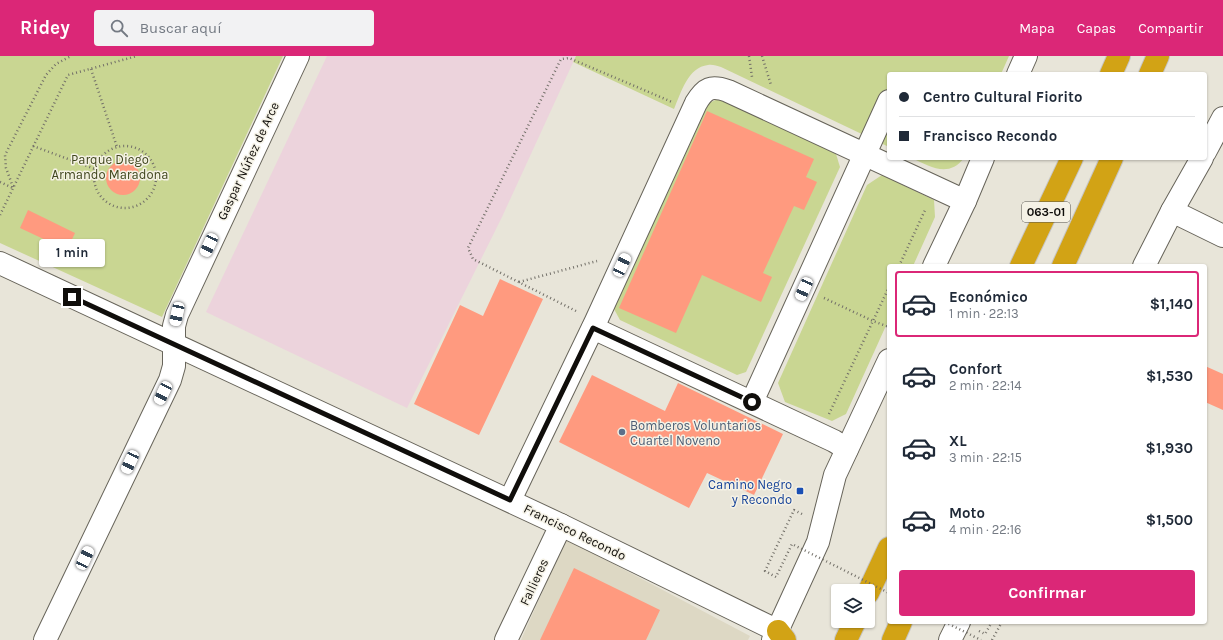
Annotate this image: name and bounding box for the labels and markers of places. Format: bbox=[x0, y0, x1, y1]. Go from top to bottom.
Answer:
place label: Bomberos Voluntarios Cuartel Noveno bbox=[630, 418, 762, 448]
marker: Bomberos Voluntarios Cuartel Noveno bbox=[617, 427, 627, 437]
place label: Camino Negro y Recondo bbox=[708, 477, 792, 507]
marker: Camino Negro y Recondo bbox=[795, 486, 805, 496]

